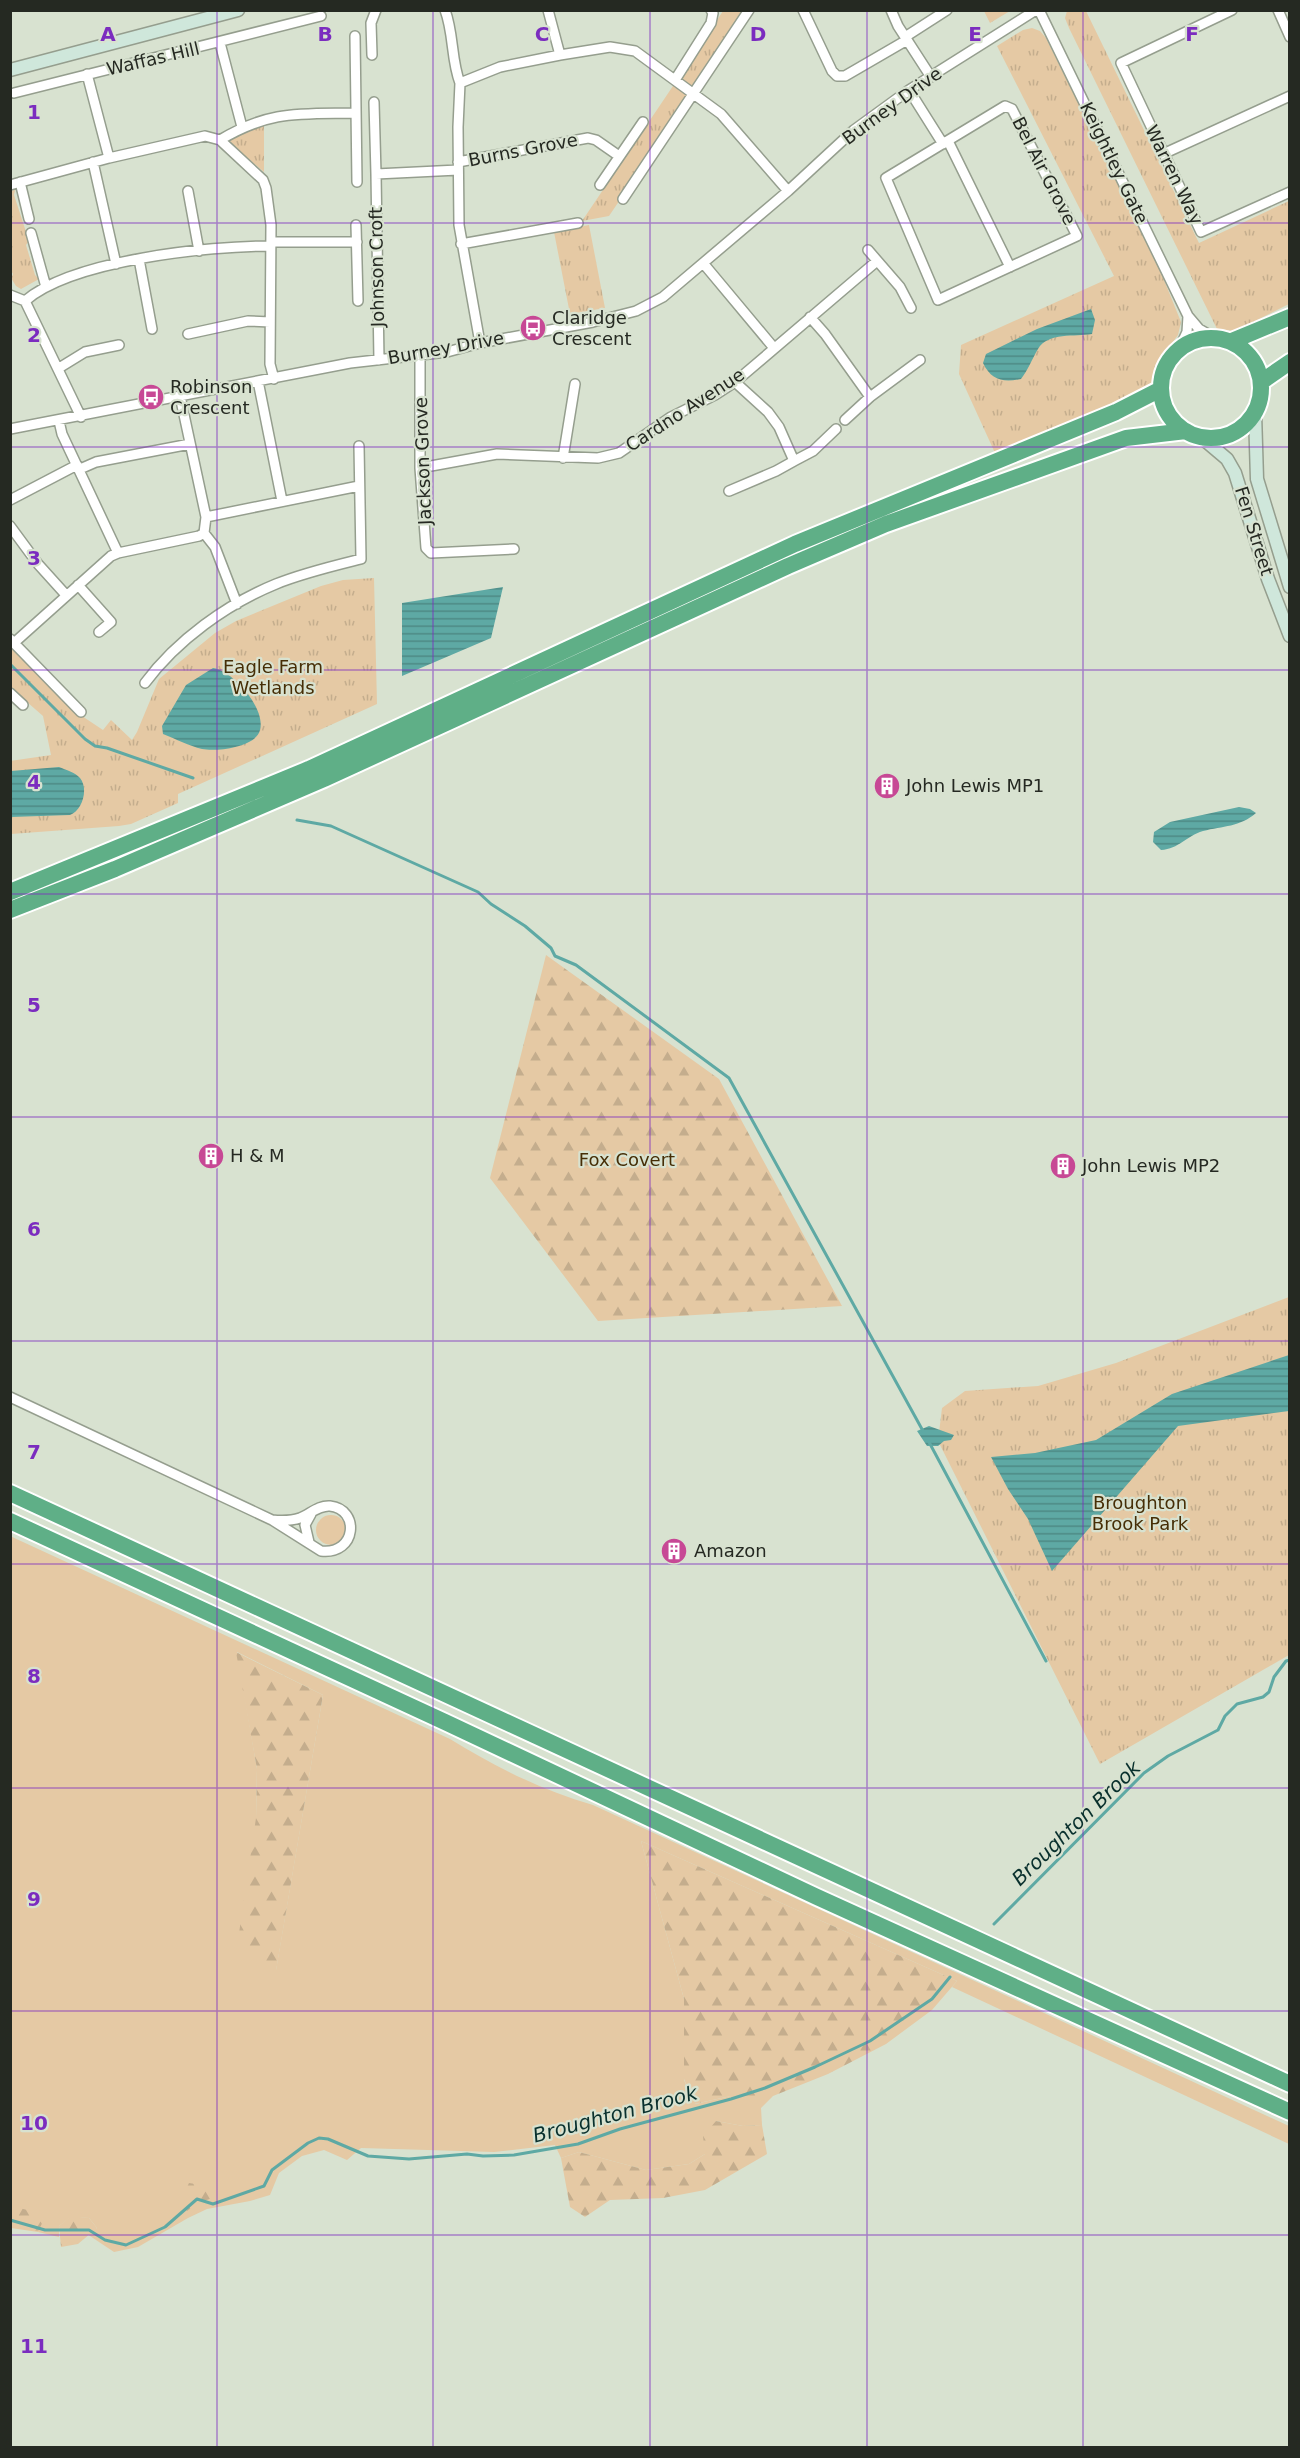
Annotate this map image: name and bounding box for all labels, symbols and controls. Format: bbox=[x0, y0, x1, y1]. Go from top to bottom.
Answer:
text: A bbox=[100, 22, 116, 46]
text: B bbox=[317, 22, 333, 46]
text: C bbox=[535, 22, 549, 46]
text: D bbox=[750, 22, 766, 46]
text: E bbox=[968, 22, 982, 46]
text: F bbox=[1185, 22, 1199, 46]
street label: Waffas Hill bbox=[104, 38, 201, 79]
street label: Burney Drive bbox=[838, 63, 945, 149]
street label: Keightley Gate bbox=[1076, 99, 1153, 227]
text: 1 bbox=[27, 100, 41, 124]
street label: Bel Air Grove bbox=[1008, 113, 1081, 228]
street label: Warren Way bbox=[1141, 122, 1208, 228]
street label: Burns Grove bbox=[466, 129, 579, 170]
street label: Johnson Croft bbox=[365, 207, 388, 328]
place label: Claridge Crescent bbox=[552, 307, 631, 349]
bus stop icon: Claridge Crescent bbox=[518, 313, 548, 343]
text: 2 bbox=[27, 323, 41, 347]
street label: Burney Drive bbox=[386, 327, 506, 368]
street label: Cardno Avenue bbox=[622, 363, 748, 456]
place label: Robinson Crescent bbox=[170, 376, 252, 418]
bus stop icon: Robinson Crescent bbox=[136, 382, 166, 412]
street label: Jackson Grove bbox=[410, 397, 435, 526]
street label: Fen Street bbox=[1231, 484, 1278, 578]
text: 3 bbox=[27, 546, 41, 570]
park label: Eagle Farm Wetlands bbox=[223, 656, 323, 698]
text: 4 bbox=[27, 770, 41, 794]
building icon: John Lewis MP1 bbox=[872, 771, 902, 801]
place label: John Lewis MP1 bbox=[905, 775, 1044, 796]
text: 5 bbox=[27, 993, 41, 1017]
building icon: H & M bbox=[196, 1141, 226, 1171]
place label: H & M bbox=[230, 1145, 285, 1166]
park label: Fox Covert bbox=[579, 1149, 675, 1170]
building icon: John Lewis MP2 bbox=[1048, 1151, 1078, 1181]
place label: John Lewis MP2 bbox=[1081, 1155, 1220, 1176]
text: 6 bbox=[27, 1217, 41, 1241]
text: 7 bbox=[27, 1440, 41, 1464]
park label: Broughton Brook Park bbox=[1092, 1492, 1189, 1534]
building icon: Amazon bbox=[659, 1536, 689, 1566]
place label: Amazon bbox=[694, 1540, 767, 1561]
text: 8 bbox=[27, 1664, 41, 1688]
water label: Broughton Brook bbox=[1007, 1755, 1146, 1890]
text: 9 bbox=[27, 1887, 41, 1911]
water label: Broughton Brook bbox=[530, 2080, 701, 2148]
text: 10 bbox=[20, 2111, 48, 2135]
text: 11 bbox=[20, 2334, 48, 2358]

